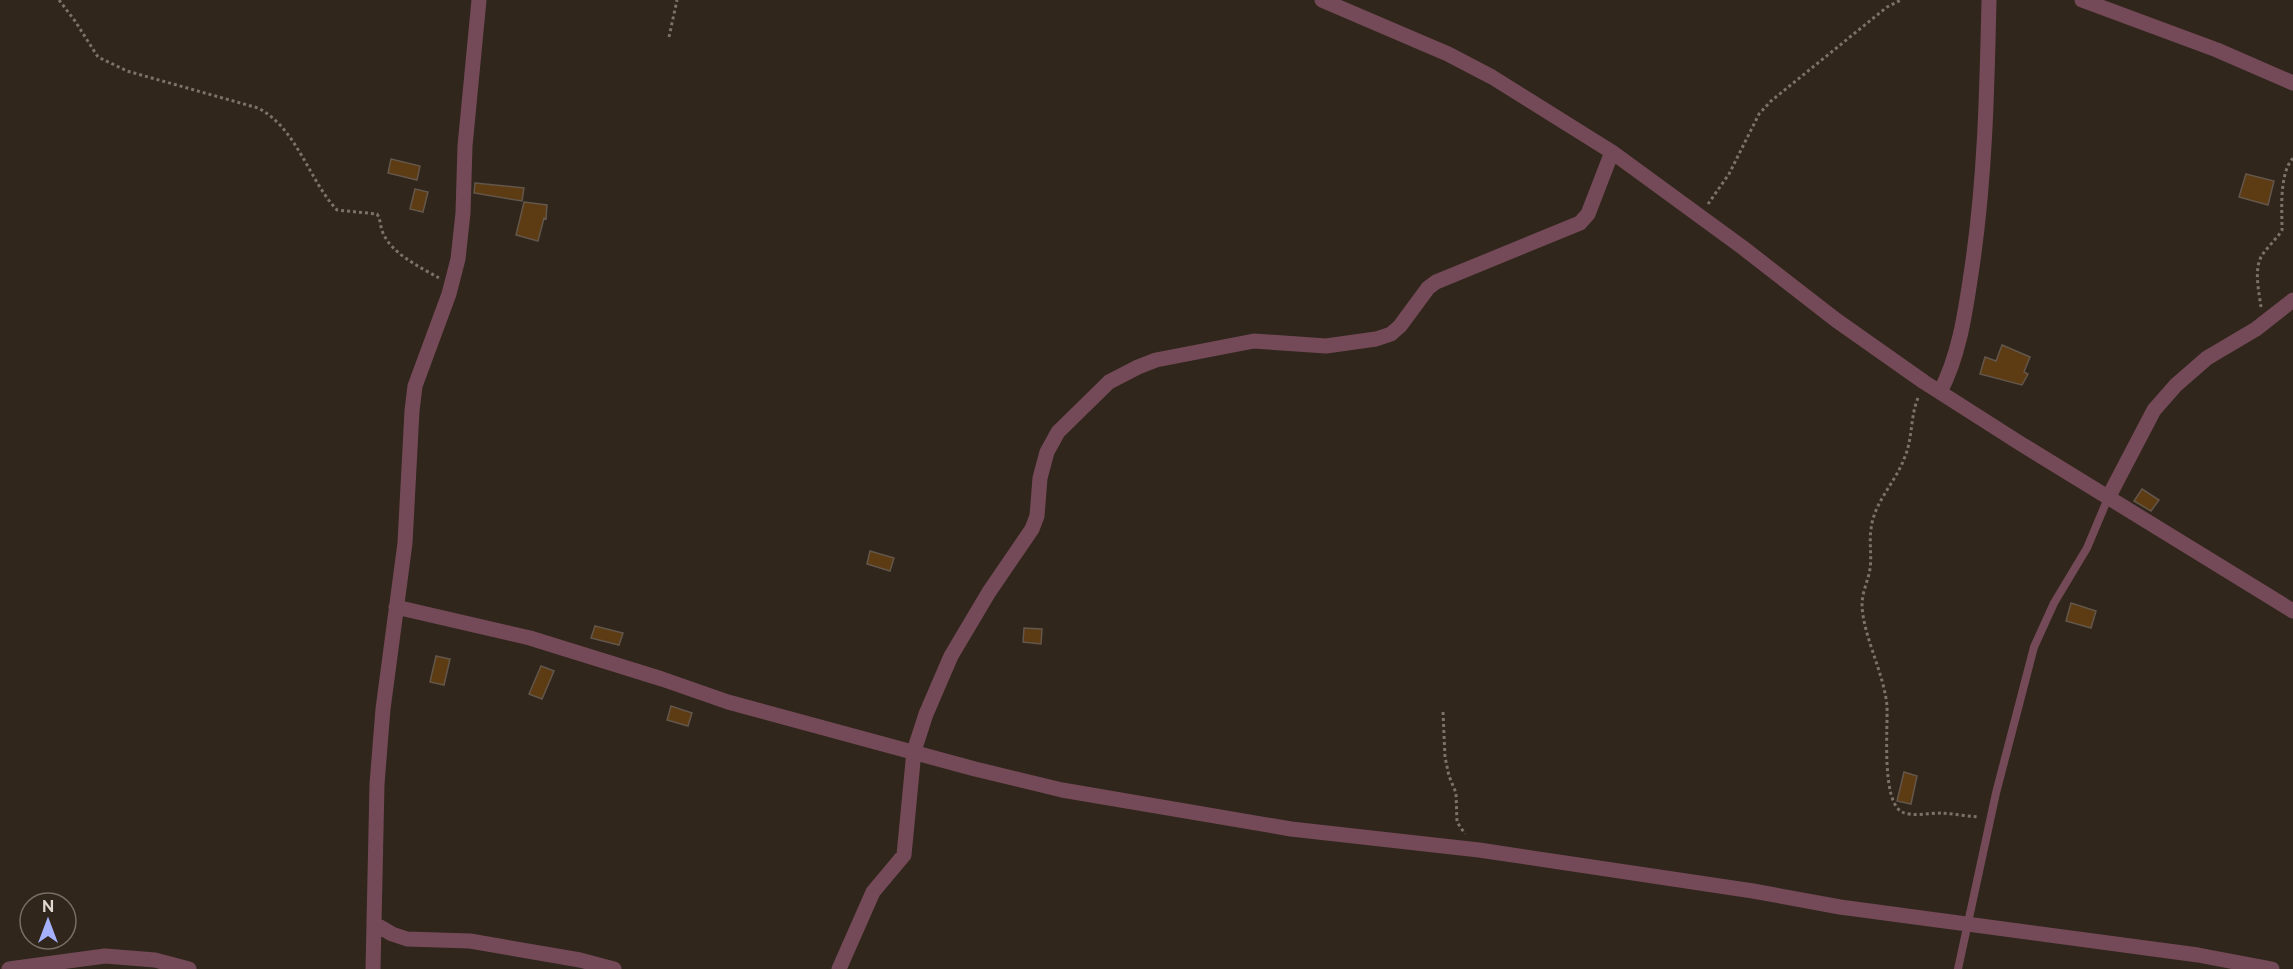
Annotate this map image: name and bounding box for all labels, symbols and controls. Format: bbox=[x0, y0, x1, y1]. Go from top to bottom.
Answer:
north arrow bbox=[18, 891, 78, 951]
text: N bbox=[42, 897, 54, 916]

